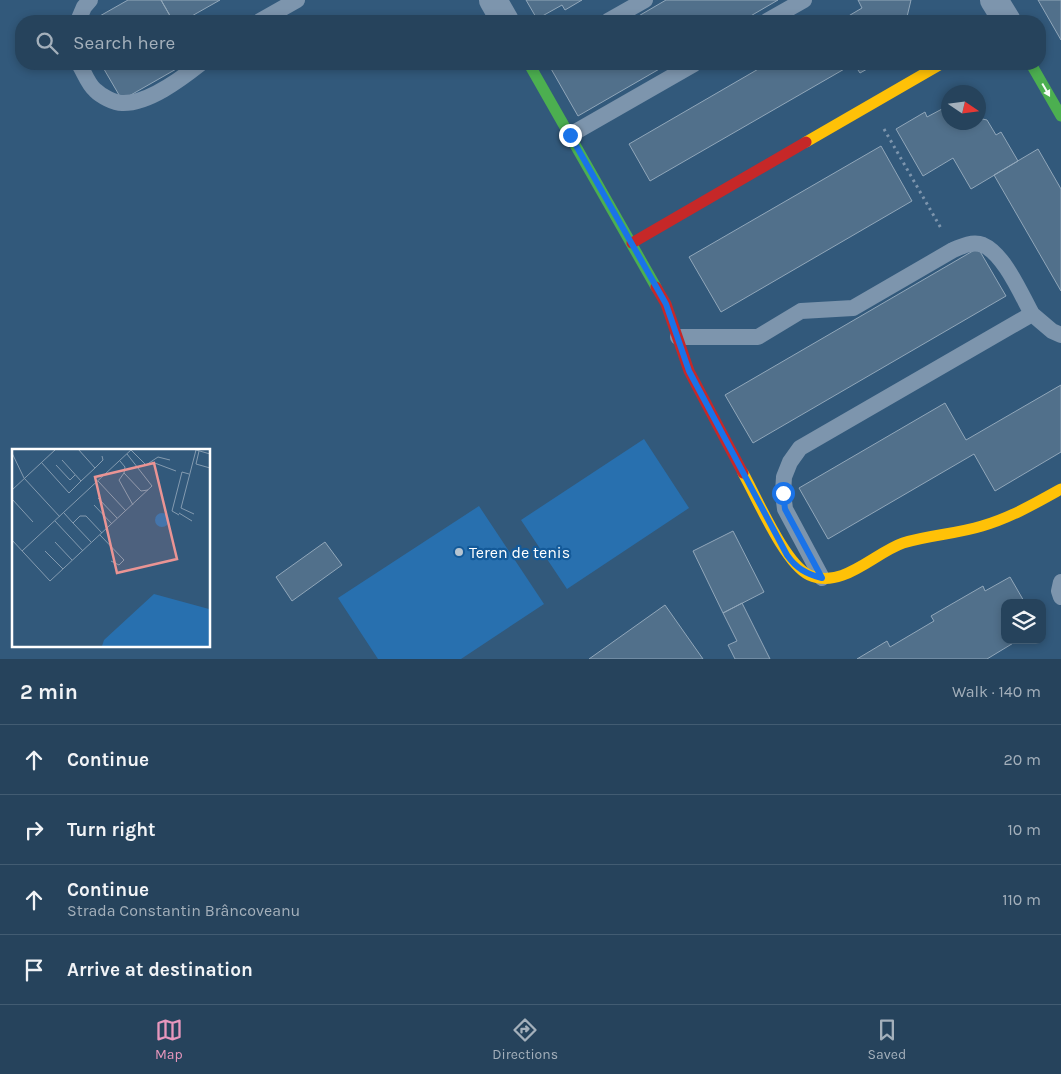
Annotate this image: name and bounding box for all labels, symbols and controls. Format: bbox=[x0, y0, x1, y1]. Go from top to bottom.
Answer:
search box bbox=[15, 15, 1046, 70]
icon: search bbox=[33, 29, 61, 57]
text: Search here bbox=[73, 32, 175, 54]
one-way arrow bbox=[1042, 82, 1050, 97]
north arrow bbox=[941, 85, 986, 130]
route end bbox=[559, 124, 582, 147]
inset map bbox=[12, 449, 210, 646]
route start bbox=[772, 482, 795, 505]
place label: Teren de tenis bbox=[469, 543, 570, 562]
marker: Teren de tenis bbox=[453, 546, 465, 558]
map controls bbox=[1001, 599, 1046, 644]
button: layers bbox=[1001, 599, 1046, 644]
text: 2 min bbox=[20, 680, 78, 704]
text: Walk · 140 m bbox=[952, 682, 1041, 701]
icon: ahead bbox=[20, 746, 48, 774]
text: Continue bbox=[67, 749, 149, 771]
text: 20 m bbox=[1003, 750, 1041, 769]
icon: right bbox=[20, 816, 48, 844]
text: Turn right bbox=[67, 819, 156, 841]
text: 10 m bbox=[1007, 820, 1041, 839]
text: Continue bbox=[67, 879, 149, 901]
icon: ahead bbox=[20, 886, 48, 914]
text: 110 m bbox=[1002, 890, 1041, 909]
text: Strada Constantin Brâncoveanu bbox=[67, 901, 300, 920]
icon: arrive bbox=[20, 956, 48, 984]
text: Arrive at destination bbox=[67, 959, 253, 981]
tab: Map bbox=[155, 1016, 183, 1063]
tab: Directions bbox=[492, 1016, 558, 1063]
tab: Saved bbox=[868, 1016, 906, 1063]

